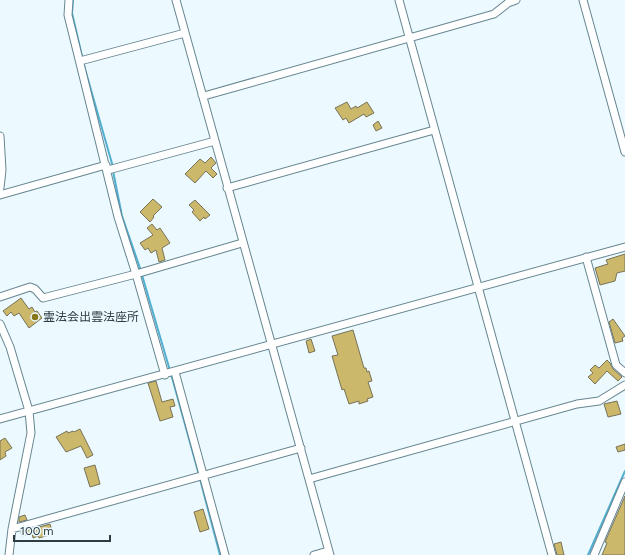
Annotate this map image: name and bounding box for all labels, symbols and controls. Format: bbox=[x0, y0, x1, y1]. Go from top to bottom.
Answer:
place label: 霊法会出雲法座所 bbox=[43, 310, 139, 324]
marker: 霊法会出雲法座所 bbox=[30, 312, 40, 322]
scale bar bbox=[14, 517, 110, 543]
text: 100 m bbox=[20, 524, 54, 538]

